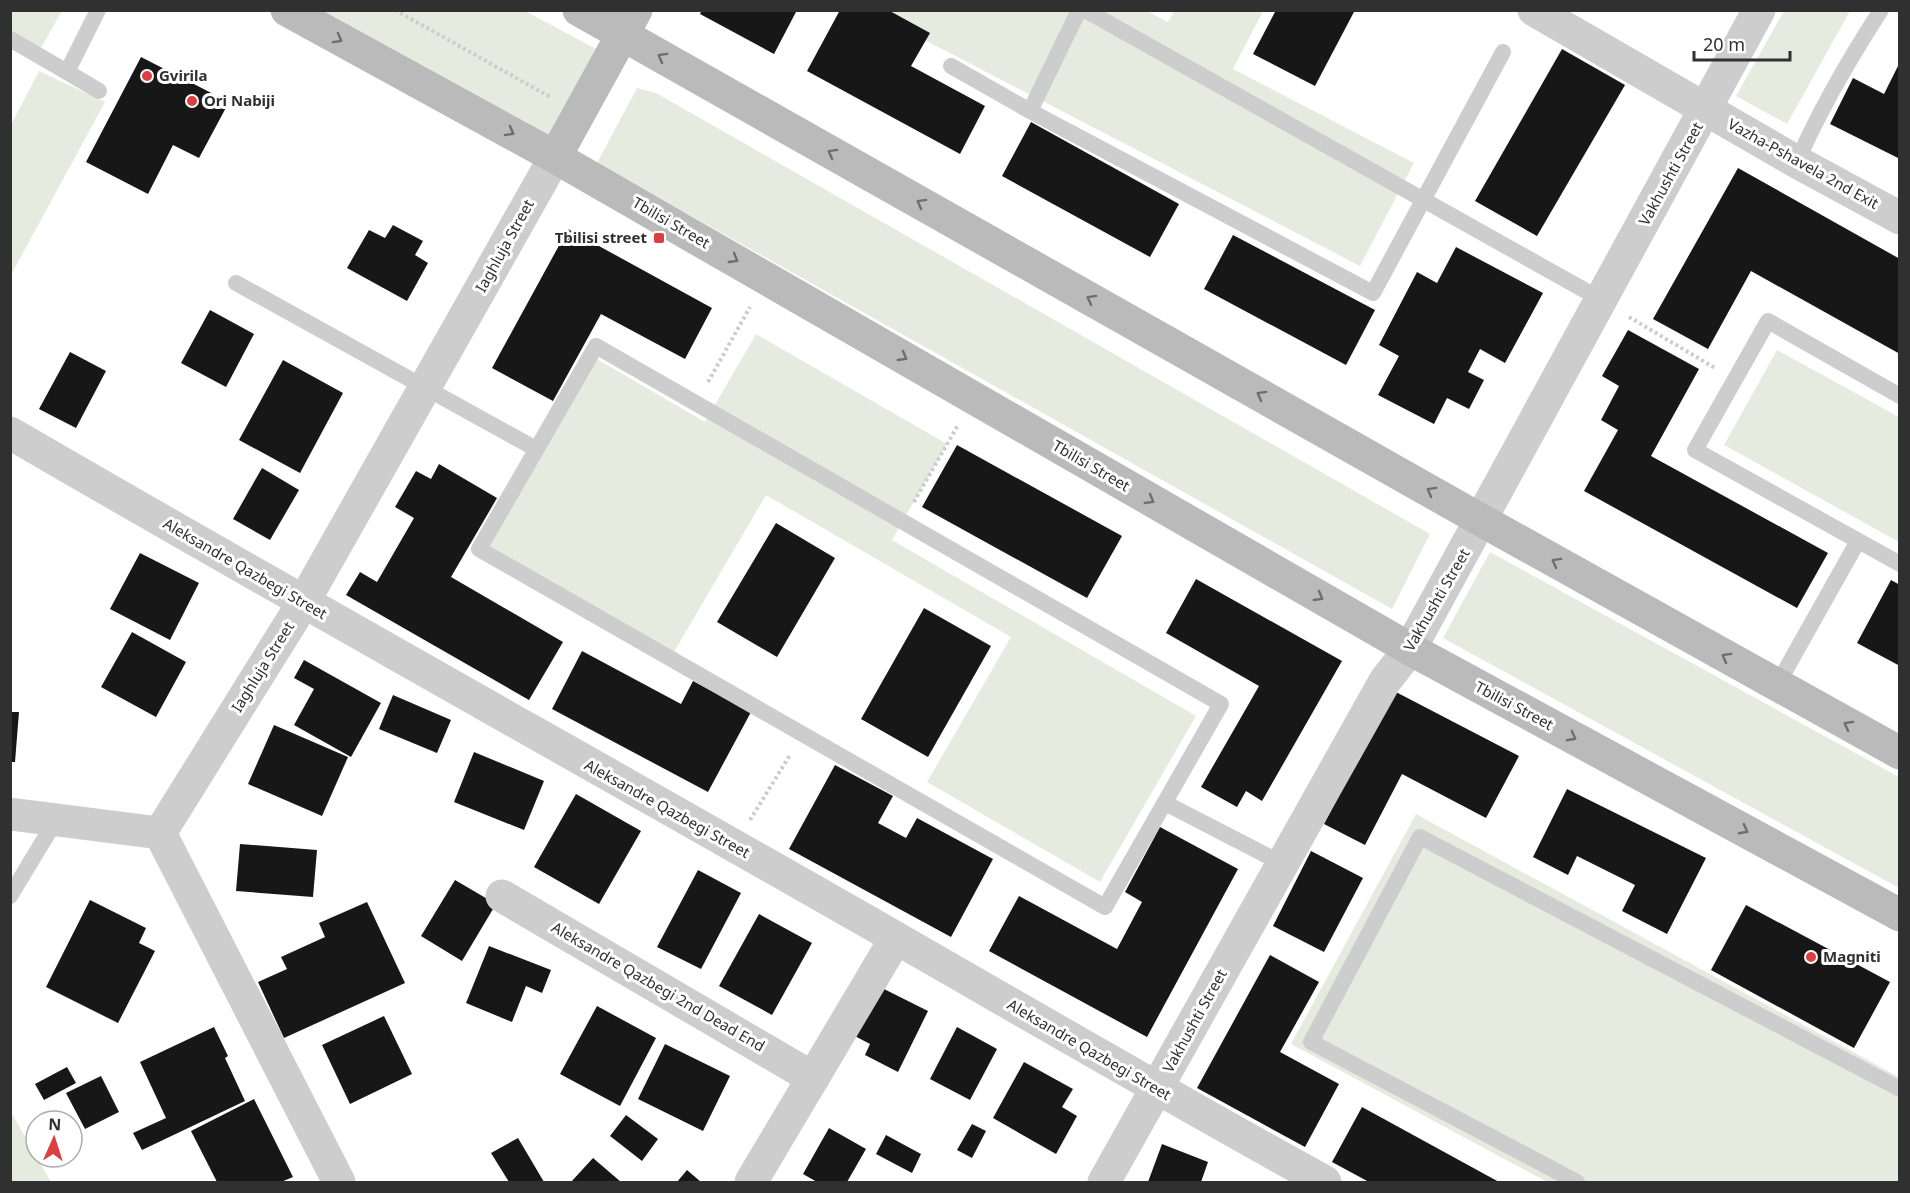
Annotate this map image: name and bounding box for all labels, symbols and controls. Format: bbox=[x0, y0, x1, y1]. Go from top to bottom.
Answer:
scale bar bbox=[1694, 24, 1790, 62]
one-way arrow bbox=[332, 32, 343, 43]
text: 20 m bbox=[1703, 32, 1745, 56]
one-way arrow bbox=[658, 53, 669, 64]
place label: Gvirila bbox=[159, 65, 208, 85]
marker: Gvirila bbox=[140, 69, 154, 83]
place label: Ori Nabiji bbox=[204, 90, 275, 110]
marker: Ori Nabiji bbox=[185, 94, 199, 108]
street label: Vazha-Pshavela 2nd Exit bbox=[1725, 113, 1883, 213]
street label: Vakhushti Street bbox=[1633, 118, 1707, 229]
one-way arrow bbox=[503, 125, 514, 136]
one-way arrow bbox=[828, 149, 838, 160]
street label: Tbilisi Street bbox=[629, 192, 714, 253]
street label: Iaghluja Street bbox=[470, 195, 538, 295]
one-way arrow bbox=[917, 199, 927, 211]
place label: Tbilisi street bbox=[555, 227, 647, 247]
marker: Tbilisi street bbox=[652, 231, 666, 245]
one-way arrow bbox=[728, 252, 738, 263]
one-way arrow bbox=[1087, 295, 1097, 307]
one-way arrow bbox=[897, 350, 907, 361]
one-way arrow bbox=[1257, 391, 1267, 403]
street label: Tbilisi Street bbox=[1049, 435, 1134, 496]
one-way arrow bbox=[1426, 487, 1437, 499]
one-way arrow bbox=[1144, 492, 1154, 504]
street label: Aleksandre Qazbegi Street bbox=[160, 513, 332, 624]
street label: Vakhushti Street bbox=[1399, 544, 1474, 654]
one-way arrow bbox=[1552, 557, 1562, 569]
one-way arrow bbox=[1313, 590, 1323, 601]
street label: Iaghluja Street bbox=[226, 617, 298, 716]
one-way arrow bbox=[1722, 652, 1732, 664]
street label: Tbilisi Street bbox=[1472, 676, 1558, 734]
one-way arrow bbox=[1844, 721, 1855, 732]
one-way arrow bbox=[1566, 730, 1577, 741]
street label: Aleksandre Qazbegi Street bbox=[581, 754, 754, 862]
one-way arrow bbox=[1738, 823, 1748, 834]
street label: Aleksandre Qazbegi 2nd Dead End bbox=[548, 917, 769, 1056]
place label: Magniti bbox=[1823, 946, 1881, 966]
marker: Magniti bbox=[1804, 950, 1818, 964]
street label: Vakhushti Street bbox=[1157, 965, 1231, 1076]
street label: Aleksandre Qazbegi Street bbox=[1004, 994, 1176, 1105]
north arrow bbox=[24, 1109, 84, 1169]
text: N bbox=[48, 1113, 62, 1135]

